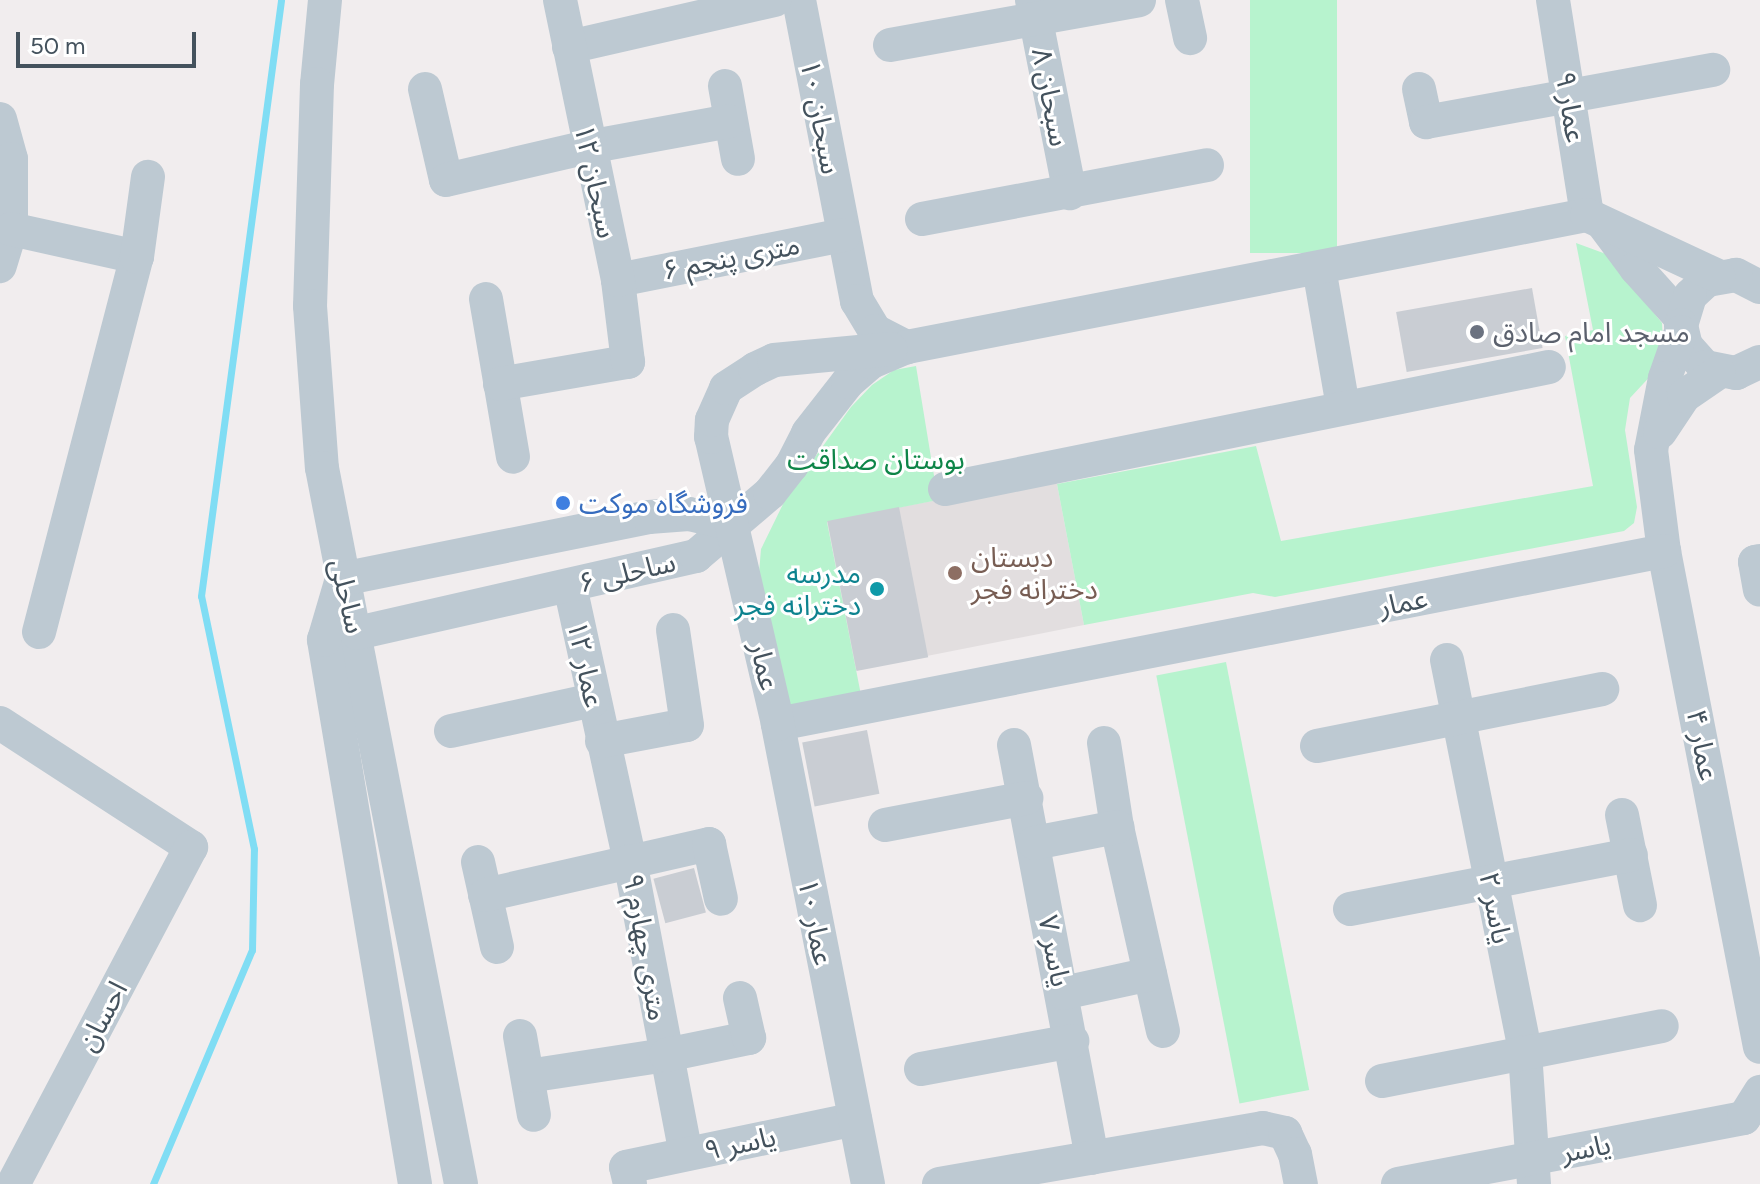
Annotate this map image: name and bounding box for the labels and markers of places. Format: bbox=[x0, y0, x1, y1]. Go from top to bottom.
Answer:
place label: مسجد امام صادق bbox=[1493, 315, 1690, 349]
marker: مسجد امام صادق bbox=[1468, 323, 1486, 341]
place label: فروشگاه موکت bbox=[579, 486, 748, 520]
marker: فروشگاه موکت bbox=[554, 494, 572, 512]
place label: دبستان دخترانه فجر bbox=[971, 540, 1098, 606]
place label: مدرسه دخترانه فجر bbox=[734, 556, 861, 622]
marker: دبستان دخترانه فجر bbox=[946, 564, 964, 582]
marker: مدرسه دخترانه فجر bbox=[868, 580, 886, 598]

